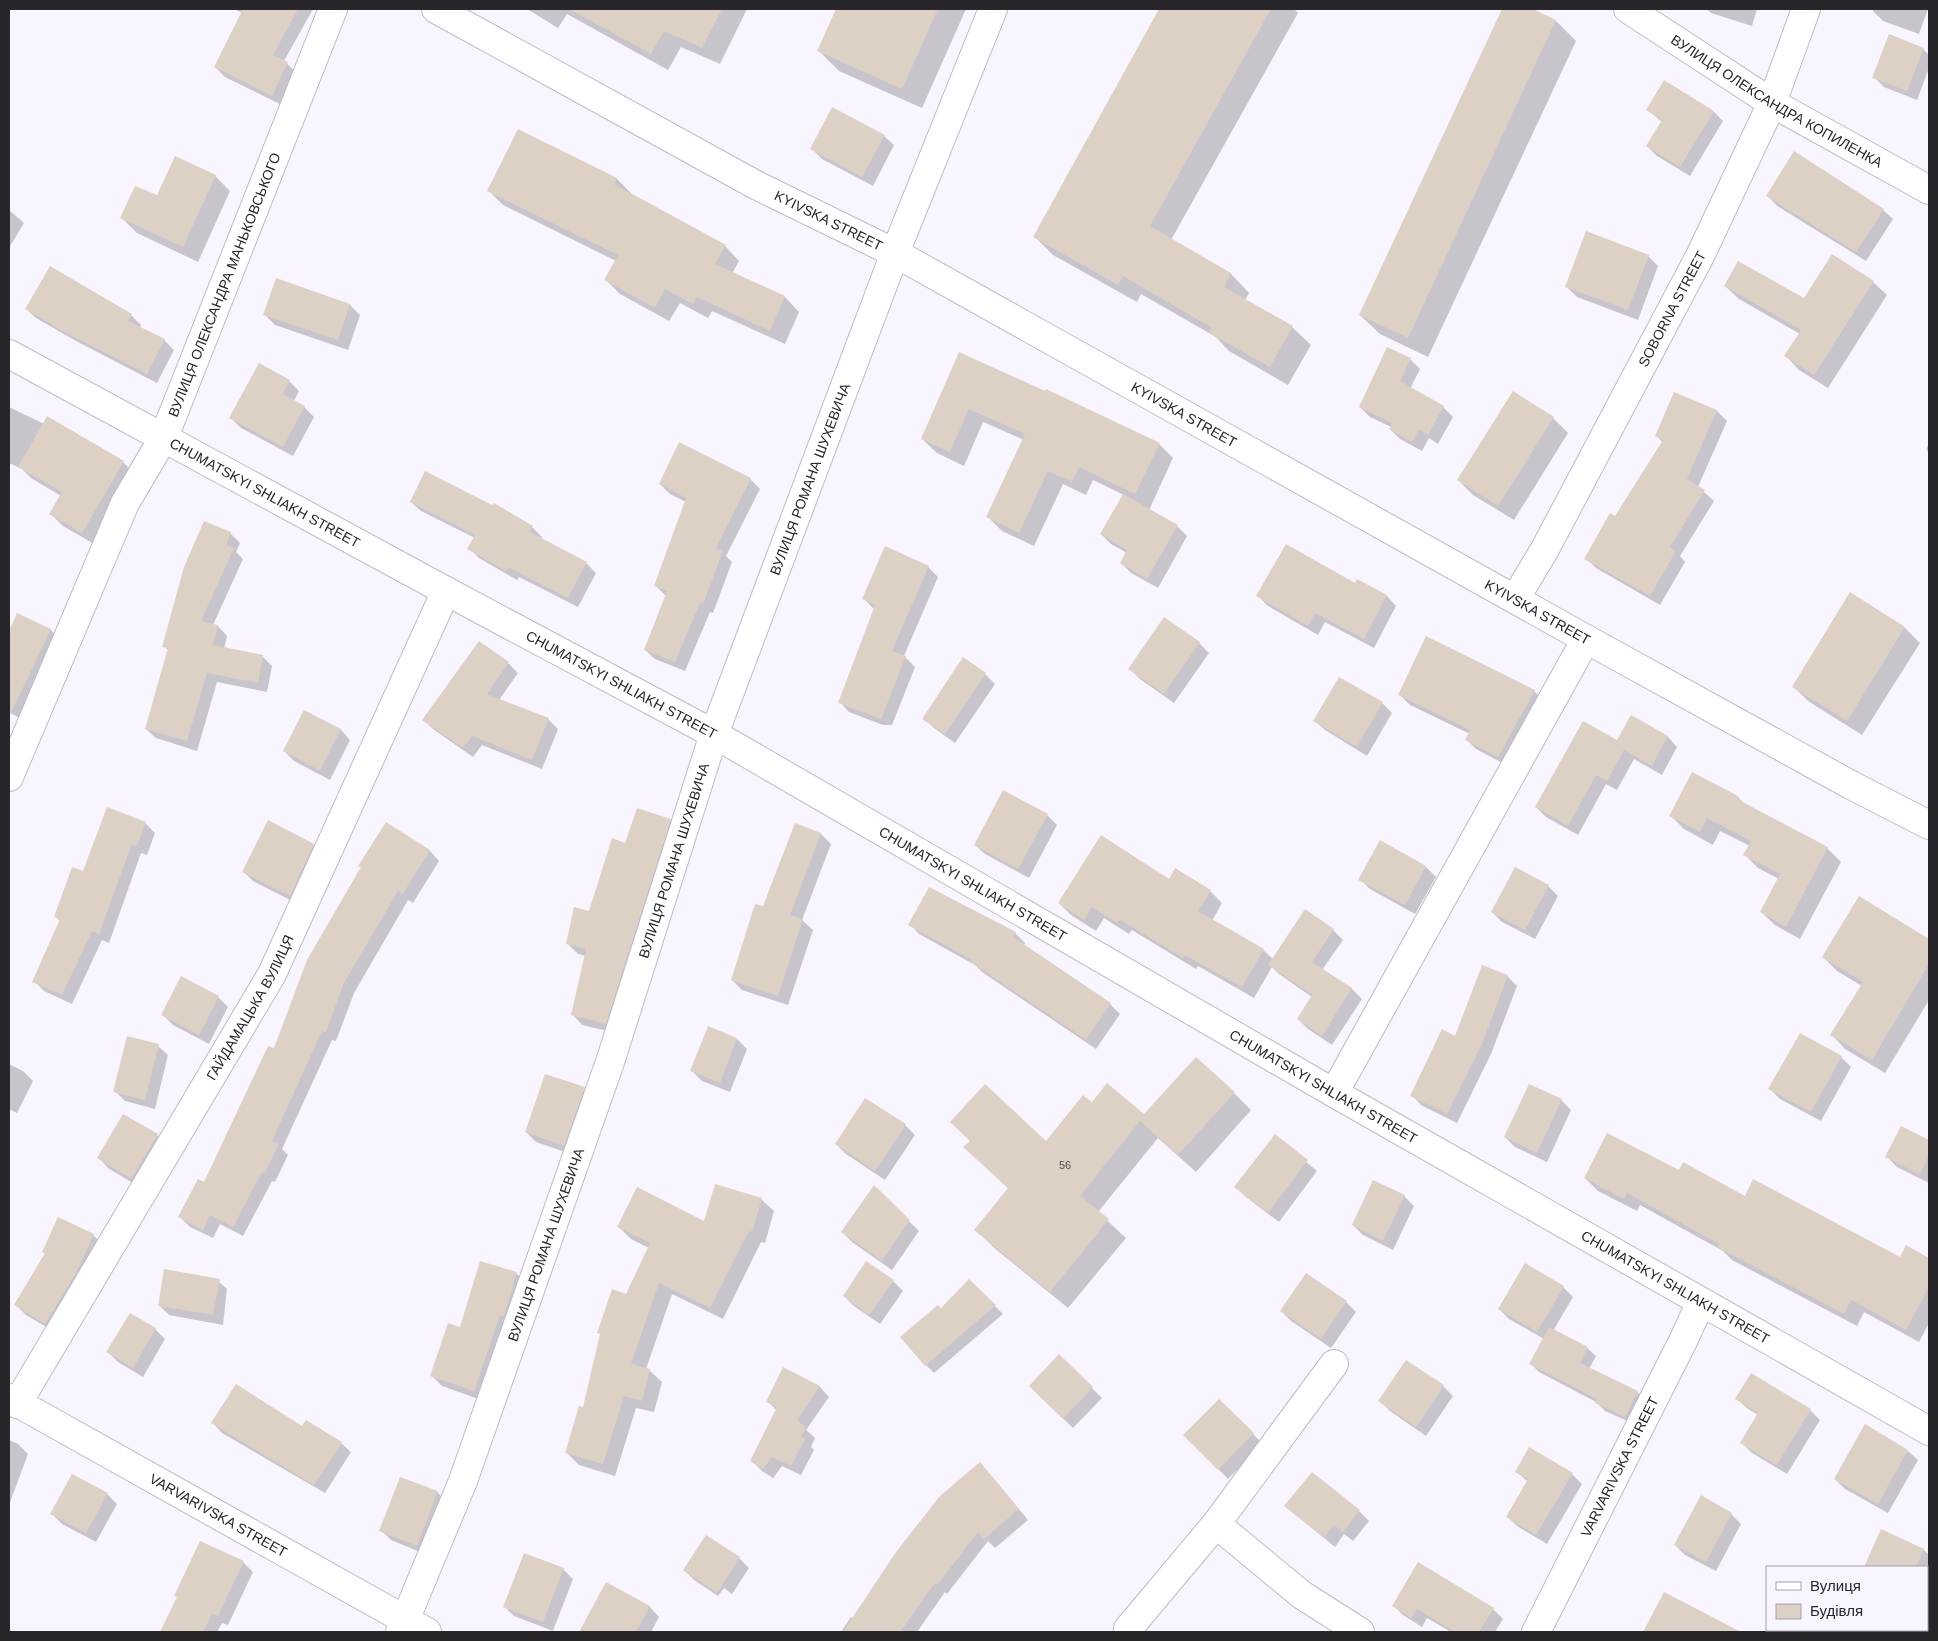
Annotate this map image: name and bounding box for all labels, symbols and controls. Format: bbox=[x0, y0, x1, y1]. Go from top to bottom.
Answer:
street label: ВУЛИЦЯ ОЛЕКСАНДРА КОПИЛЕНКА bbox=[1668, 31, 1886, 171]
street label: ВУЛИЦЯ ОЛЕКСАНДРА МАНЬКОВСЬКОГО bbox=[165, 150, 284, 419]
street label: KYIVSKA STREET bbox=[772, 187, 886, 254]
street label: SOBORNA STREET bbox=[1635, 248, 1709, 369]
street label: KYIVSKA STREET bbox=[1128, 379, 1240, 451]
street label: ВУЛИЦЯ РОМАНА ШУХЕВИЧА bbox=[767, 380, 853, 577]
street label: CHUMATSKYI SHLIAKH STREET bbox=[167, 435, 363, 551]
street label: KYIVSKA STREET bbox=[1482, 576, 1594, 648]
street label: CHUMATSKYI SHLIAKH STREET bbox=[523, 627, 720, 742]
street label: ВУЛИЦЯ РОМАНА ШУХЕВИЧА bbox=[635, 760, 712, 960]
street label: CHUMATSKYI SHLIAKH STREET bbox=[876, 823, 1070, 945]
street label: ГАЙДАМАЦЬКА ВУЛИЦЯ bbox=[203, 932, 297, 1083]
street label: CHUMATSKYI SHLIAKH STREET bbox=[1227, 1026, 1421, 1147]
street label: ВУЛИЦЯ РОМАНА ШУХЕВИЧА bbox=[505, 1145, 587, 1344]
house number: 56 bbox=[1059, 1159, 1071, 1171]
street label: CHUMATSKYI SHLIAKH STREET bbox=[1578, 1227, 1773, 1347]
street label: VARVARIVSKA STREET bbox=[1577, 1394, 1662, 1540]
street label: VARVARIVSKA STREET bbox=[147, 1470, 290, 1560]
legend bbox=[1766, 1566, 1928, 1631]
text: Вулиця bbox=[1810, 1577, 1861, 1594]
text: Будівля bbox=[1810, 1602, 1863, 1619]

